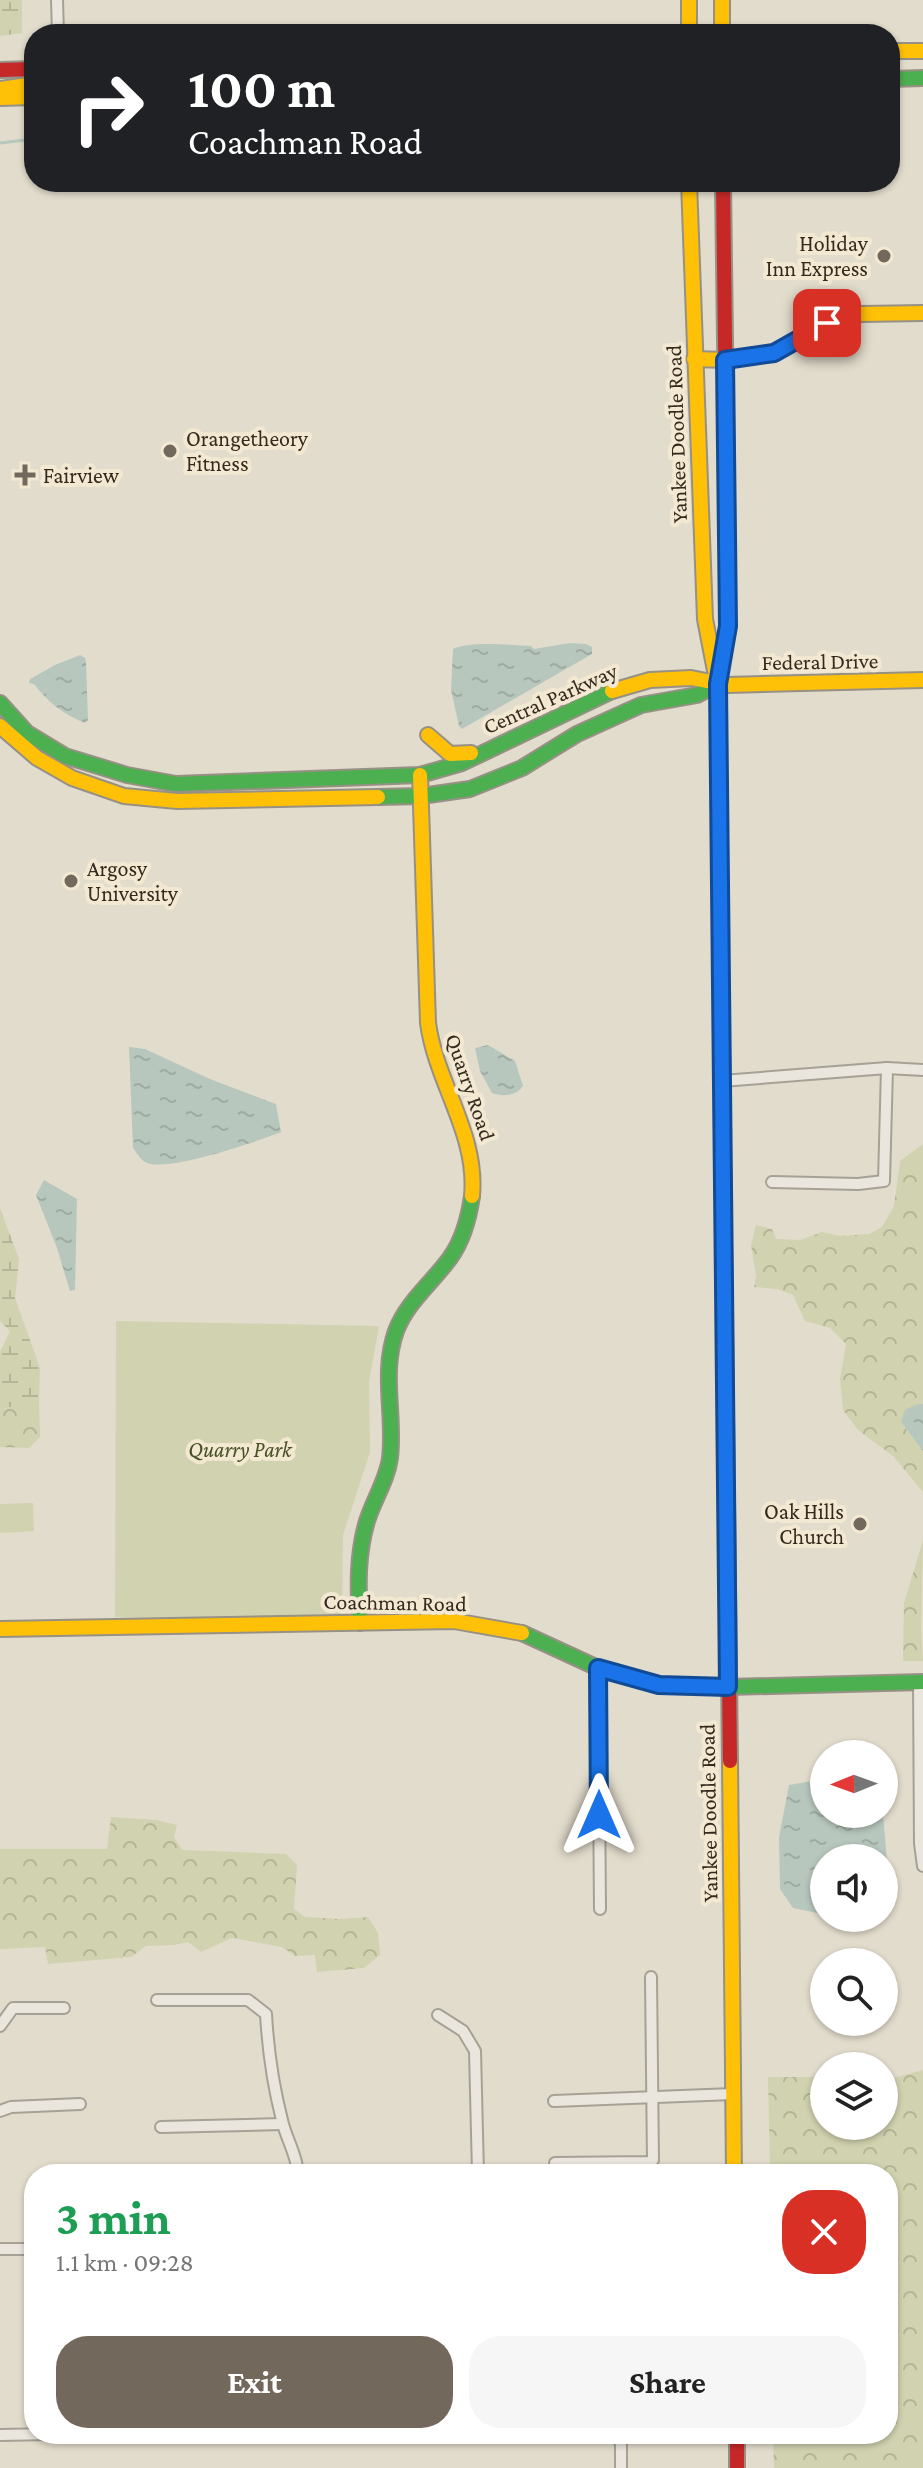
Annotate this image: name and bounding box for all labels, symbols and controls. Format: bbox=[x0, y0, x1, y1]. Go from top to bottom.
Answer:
icon: right bbox=[56, 56, 160, 160]
text: 100 m bbox=[188, 57, 335, 119]
text: Coachman Road bbox=[188, 122, 422, 162]
place label: Holiday Inn Express bbox=[766, 231, 869, 281]
marker: Holiday Inn Express bbox=[875, 247, 893, 265]
pin bbox=[793, 289, 861, 357]
icon: arrive bbox=[805, 301, 849, 345]
street label: Yankee Doodle Road bbox=[661, 344, 692, 524]
place label: Orangetheory Fitness bbox=[186, 426, 309, 476]
marker: Orangetheory Fitness bbox=[161, 442, 179, 460]
place label: Fairview bbox=[43, 463, 120, 488]
marker: Fairview bbox=[14, 464, 36, 486]
street label: Federal Drive bbox=[761, 648, 879, 675]
street label: Central Parkway bbox=[479, 657, 622, 739]
place label: Argosy University bbox=[87, 856, 179, 906]
marker: Argosy University bbox=[62, 872, 80, 890]
street label: Quarry Road bbox=[441, 1031, 501, 1144]
park label: Quarry Park bbox=[188, 1437, 293, 1462]
place label: Oak Hills Church bbox=[764, 1499, 844, 1549]
marker: Oak Hills Church bbox=[851, 1515, 869, 1533]
street label: Coachman Road bbox=[323, 1589, 467, 1616]
street label: Yankee Doodle Road bbox=[694, 1723, 723, 1902]
north arrow bbox=[810, 1740, 898, 1828]
map controls bbox=[810, 1740, 898, 2140]
position arrow bbox=[557, 1773, 641, 1857]
button: sound bbox=[810, 1844, 898, 1932]
button: search bbox=[810, 1948, 898, 2036]
button: layers bbox=[810, 2052, 898, 2140]
button: close bbox=[782, 2190, 866, 2274]
text: 3 min bbox=[56, 2191, 171, 2244]
text: 1.1 km · 09:28 bbox=[56, 2248, 194, 2277]
button: Exit bbox=[56, 2336, 453, 2428]
button: Share bbox=[469, 2336, 866, 2428]

